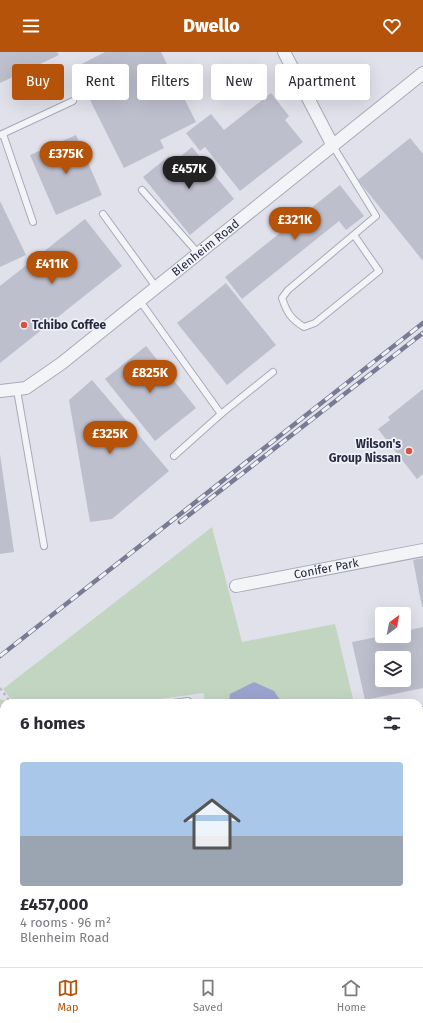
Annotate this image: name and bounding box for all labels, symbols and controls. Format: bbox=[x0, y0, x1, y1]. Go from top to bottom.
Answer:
icon: menu bbox=[20, 15, 42, 37]
text: Dwello bbox=[183, 15, 240, 37]
icon: heart bbox=[381, 15, 403, 37]
chip: Buy bbox=[12, 64, 64, 100]
chip: Rent bbox=[72, 64, 129, 100]
chip: Filters bbox=[137, 64, 203, 100]
chip: New bbox=[211, 64, 267, 100]
chip: Apartment bbox=[275, 64, 370, 100]
pin: £375K bbox=[38, 141, 94, 175]
text: £375K bbox=[49, 146, 83, 161]
pin: £457K bbox=[161, 156, 217, 190]
text: £457K bbox=[172, 161, 206, 176]
pin: £321K bbox=[267, 207, 323, 241]
text: £321K bbox=[278, 212, 312, 227]
street label: Blenheim Road bbox=[169, 216, 242, 279]
pin: £411K bbox=[24, 251, 80, 285]
text: £411K bbox=[35, 256, 69, 271]
place label: Tchibo Coffee bbox=[32, 318, 107, 332]
marker: Tchibo Coffee bbox=[19, 320, 29, 330]
pin: £825K bbox=[122, 360, 178, 394]
text: £825K bbox=[132, 365, 168, 380]
pin: £325K bbox=[82, 421, 138, 455]
text: £325K bbox=[92, 426, 128, 441]
place label: Wilson's Group Nissan bbox=[329, 437, 401, 465]
marker: Wilson's Group Nissan bbox=[404, 446, 414, 456]
street label: Conifer Park bbox=[293, 555, 361, 582]
north arrow bbox=[375, 607, 411, 643]
map controls bbox=[375, 607, 411, 687]
button: layers bbox=[375, 651, 411, 687]
icon: filters bbox=[381, 712, 403, 734]
text: 6 homes bbox=[20, 713, 85, 734]
icon: home bbox=[176, 788, 248, 860]
text: £457,000 bbox=[20, 894, 88, 915]
text: 4 rooms · 96 m² bbox=[20, 915, 111, 930]
text: Blenheim Road bbox=[20, 930, 109, 945]
tab: Map bbox=[57, 977, 79, 1014]
tab: Saved bbox=[193, 977, 223, 1014]
tab: Home bbox=[337, 977, 366, 1014]

